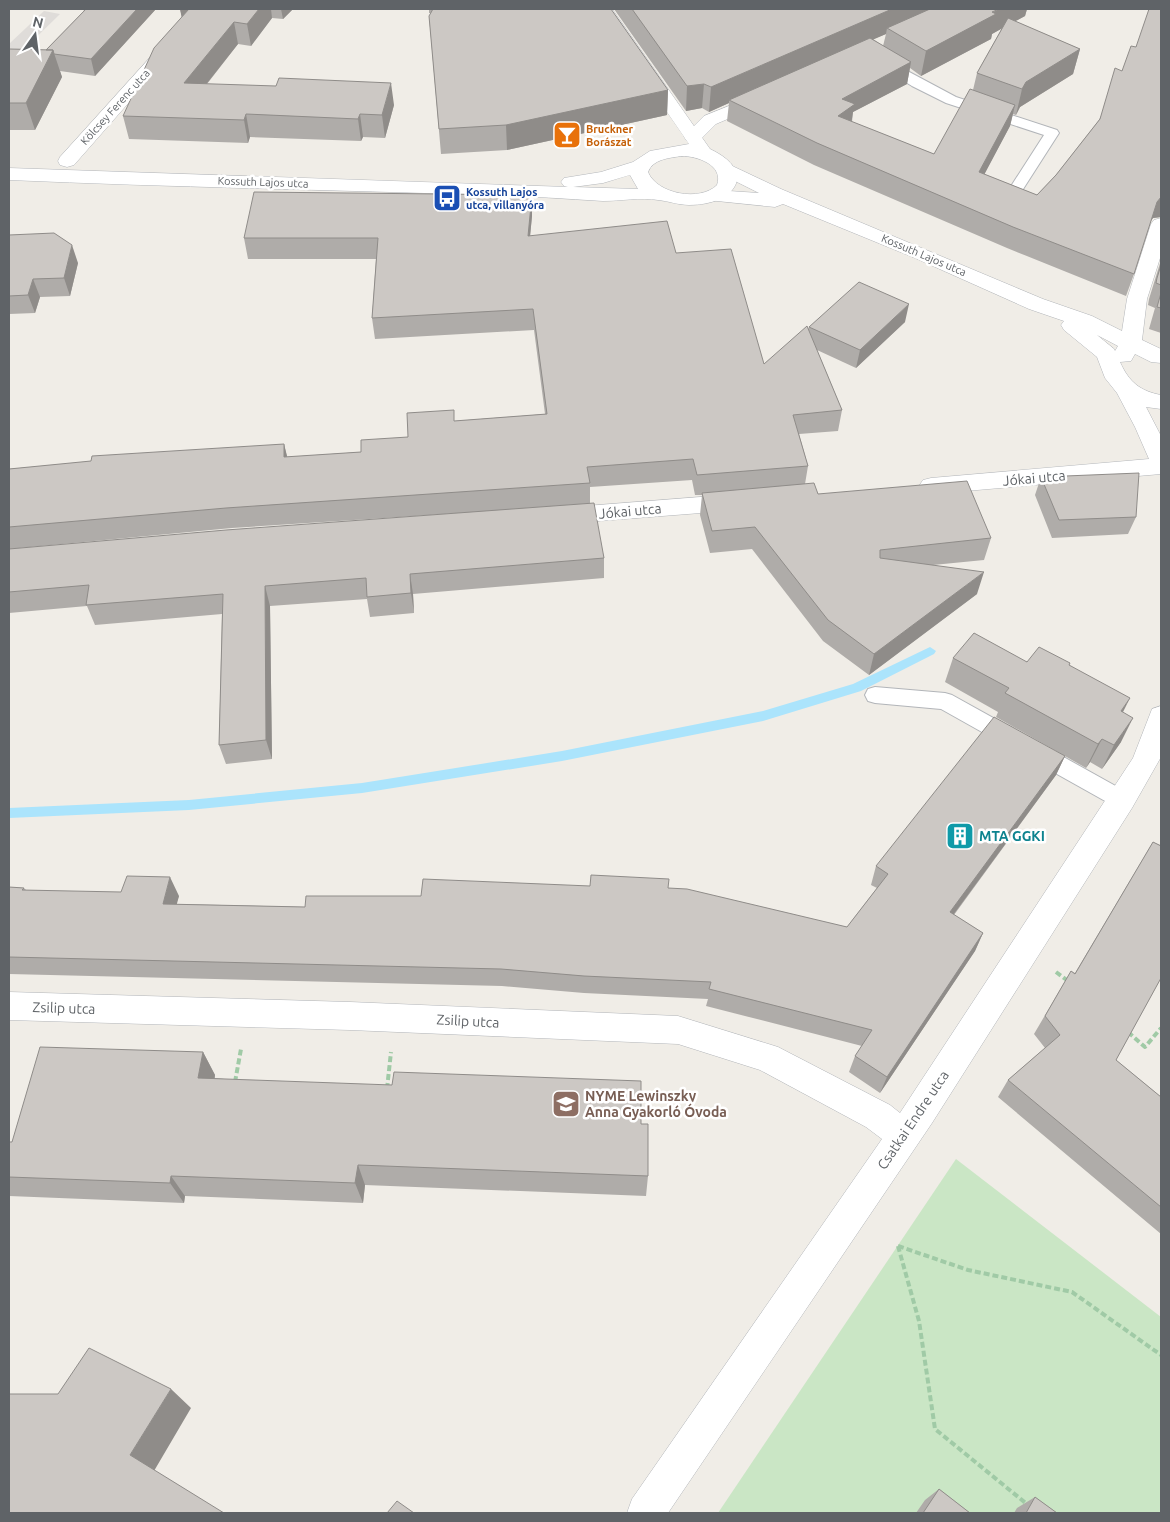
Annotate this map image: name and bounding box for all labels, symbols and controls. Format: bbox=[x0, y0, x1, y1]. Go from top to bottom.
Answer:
north arrow bbox=[10, 10, 60, 60]
text: N bbox=[31, 13, 45, 31]
street label: Kölcsey Ferenc utca bbox=[78, 67, 152, 147]
bar icon: Bruckner Borászat bbox=[552, 120, 582, 150]
place label: Bruckner Borászat bbox=[586, 123, 634, 148]
street label: Kossuth Lajos utca bbox=[217, 174, 309, 190]
bus stop icon: Kossuth Lajos utca, villanyóra bbox=[432, 183, 462, 213]
place label: Kossuth Lajos utca, villanyóra bbox=[466, 186, 544, 211]
street label: Kossuth Lajos utca bbox=[880, 232, 968, 278]
street label: Jókai utca bbox=[1002, 467, 1066, 489]
street label: Jókai utca bbox=[598, 500, 662, 522]
building icon: MTA GGKI bbox=[945, 821, 975, 851]
place label: MTA GGKI bbox=[979, 828, 1045, 844]
street label: Zsilip utca bbox=[32, 999, 96, 1017]
street label: Zsilip utca bbox=[436, 1011, 500, 1031]
street label: Csatkai Endre utca bbox=[874, 1068, 952, 1172]
place label: NYME Lewinszky Anna Gyakorló Óvoda bbox=[585, 1088, 727, 1120]
school or university icon: NYME Lewinszky Anna Gyakorló Óvoda bbox=[551, 1089, 581, 1119]

